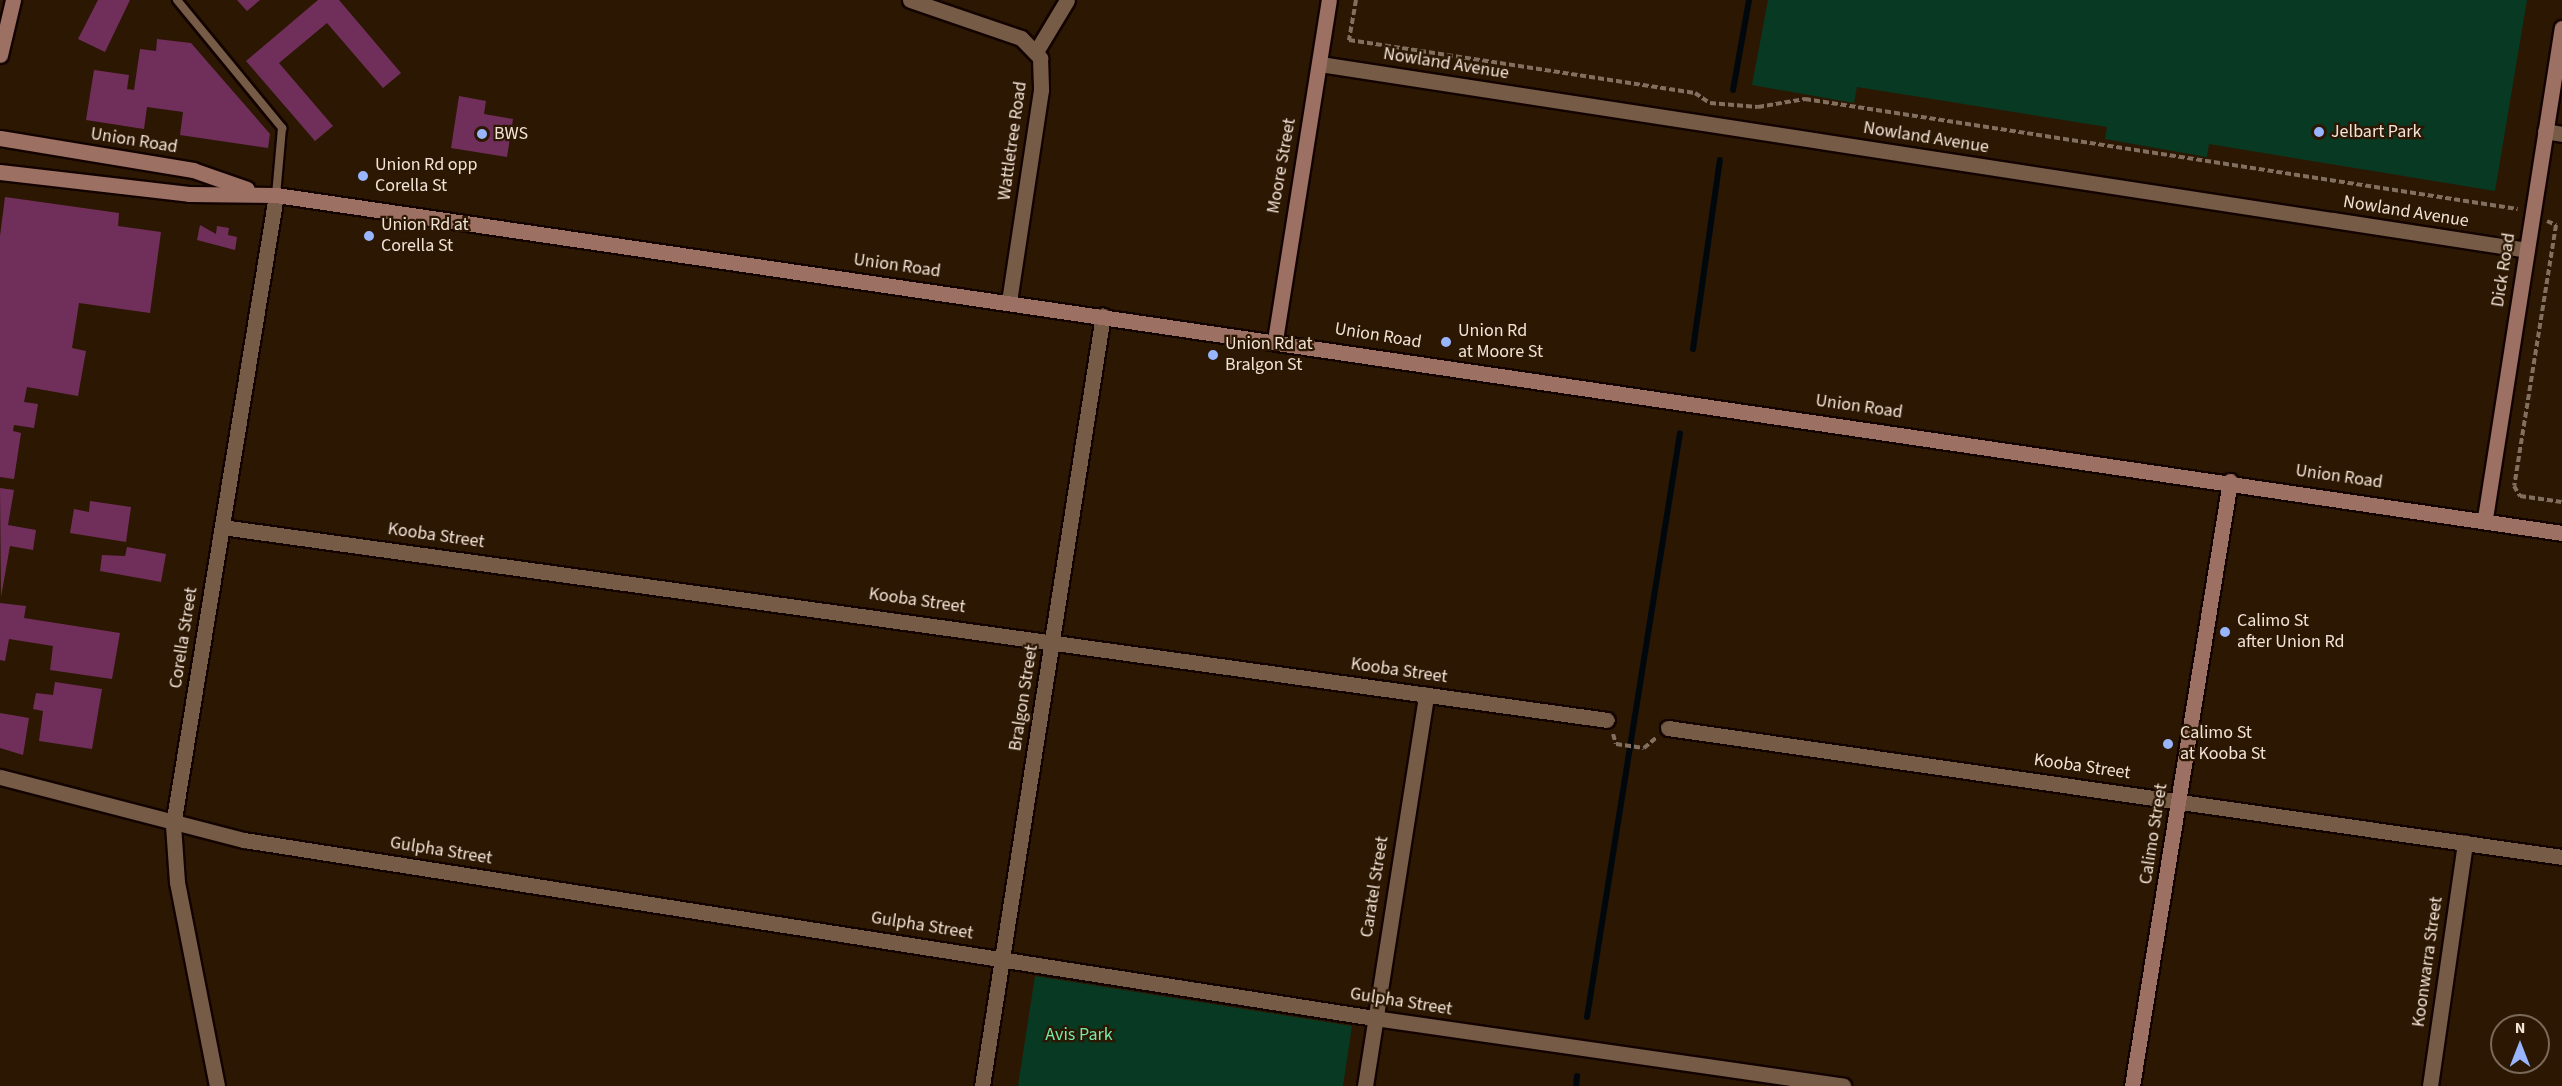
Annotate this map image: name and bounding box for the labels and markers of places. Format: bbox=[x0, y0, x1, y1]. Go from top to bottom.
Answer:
place label: Jelbart Park bbox=[2331, 121, 2421, 143]
place label: BWS bbox=[494, 123, 528, 145]
marker: Jelbart Park bbox=[2312, 125, 2326, 139]
marker: BWS bbox=[475, 127, 489, 141]
place label: Union Rd opp Corella St bbox=[375, 155, 477, 198]
marker: Union Rd opp Corella St bbox=[356, 169, 370, 183]
place label: Union Rd at Corella St bbox=[381, 215, 469, 258]
marker: Union Rd at Corella St bbox=[362, 229, 376, 243]
place label: Union Rd at Moore St bbox=[1458, 321, 1543, 364]
place label: Union Rd at Bralgon St bbox=[1225, 334, 1313, 376]
marker: Union Rd at Moore St bbox=[1439, 335, 1453, 349]
marker: Union Rd at Bralgon St bbox=[1206, 348, 1220, 362]
place label: Calimo St after Union Rd bbox=[2237, 611, 2344, 654]
marker: Calimo St after Union Rd bbox=[2218, 625, 2232, 639]
place label: Calimo St at Kooba St bbox=[2180, 723, 2266, 766]
marker: Calimo St at Kooba St bbox=[2161, 737, 2175, 751]

